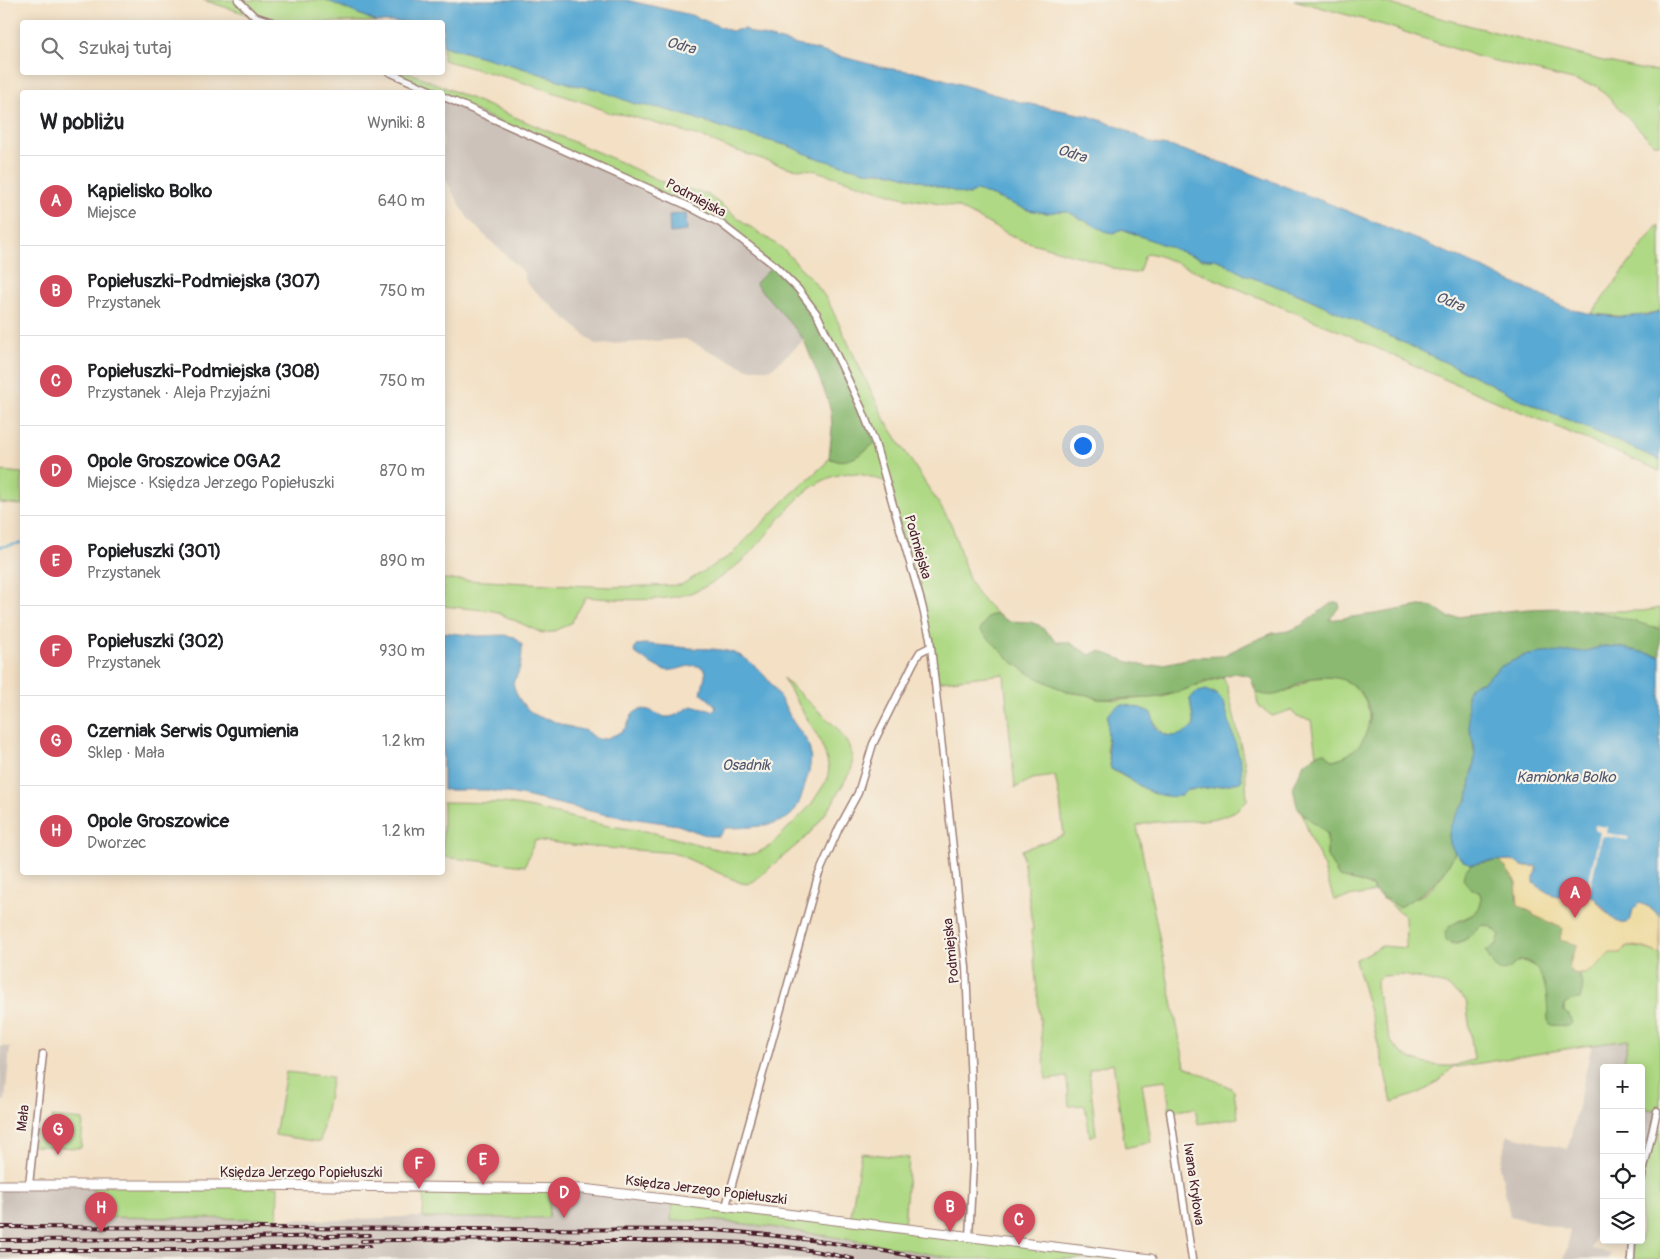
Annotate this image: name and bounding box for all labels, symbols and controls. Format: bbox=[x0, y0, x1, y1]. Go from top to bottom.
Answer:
search box bbox=[20, 20, 445, 75]
water label: Odra bbox=[664, 33, 699, 59]
icon: search bbox=[38, 34, 66, 62]
text: Szukaj tutaj bbox=[78, 36, 172, 60]
text: W pobliżu bbox=[40, 109, 124, 136]
text: Wyniki: 8 bbox=[367, 113, 425, 133]
water label: Odra bbox=[1055, 141, 1090, 168]
street label: Podmiejska bbox=[663, 175, 729, 221]
text: Kąpielisko Bolko bbox=[87, 179, 212, 203]
text: A bbox=[51, 191, 61, 211]
text: 640 m bbox=[378, 191, 425, 211]
text: Miejsce bbox=[87, 203, 136, 223]
text: Popiełuszki-Podmiejska (307) bbox=[87, 269, 321, 293]
text: B bbox=[51, 281, 61, 301]
text: 750 m bbox=[379, 281, 425, 301]
water label: Odra bbox=[1433, 288, 1468, 317]
text: Przystanek bbox=[87, 293, 161, 313]
text: Popiełuszki-Podmiejska (308) bbox=[87, 359, 321, 383]
text: C bbox=[51, 371, 61, 391]
text: 750 m bbox=[379, 371, 425, 391]
text: Przystanek · Aleja Przyjaźni bbox=[87, 383, 270, 403]
your location bbox=[1070, 433, 1096, 459]
text: Opole Groszowice OGA2 bbox=[87, 449, 281, 473]
text: D bbox=[51, 461, 61, 481]
text: 870 m bbox=[380, 461, 425, 481]
text: Miejsce · Księdza Jerzego Popiełuszki bbox=[87, 473, 334, 493]
street label: Podmiejska bbox=[901, 513, 935, 581]
text: Popiełuszki (301) bbox=[87, 539, 221, 563]
text: E bbox=[52, 551, 60, 571]
text: 890 m bbox=[380, 551, 425, 571]
text: Przystanek bbox=[87, 563, 161, 583]
text: Popiełuszki (302) bbox=[87, 629, 225, 653]
text: F bbox=[51, 641, 61, 661]
text: 930 m bbox=[379, 641, 425, 661]
text: Przystanek bbox=[87, 653, 161, 673]
text: Czerniak Serwis Ogumienia bbox=[87, 719, 299, 743]
text: G bbox=[51, 731, 61, 751]
text: 1.2 km bbox=[382, 731, 425, 751]
text: Sklep · Mała bbox=[87, 743, 165, 763]
water label: Osadnik bbox=[722, 756, 772, 775]
water label: Kamionka Bolko bbox=[1516, 768, 1617, 787]
text: Opole Groszowice bbox=[87, 809, 229, 833]
text: H bbox=[51, 821, 61, 841]
text: 1.2 km bbox=[382, 821, 425, 841]
text: Dworzec bbox=[87, 833, 147, 853]
pin: A bbox=[1559, 877, 1591, 918]
street label: Podmiejska bbox=[939, 917, 963, 985]
map controls bbox=[1600, 1064, 1645, 1244]
button: + bbox=[1600, 1064, 1645, 1109]
street label: Mała bbox=[13, 1104, 33, 1132]
button: − bbox=[1600, 1109, 1645, 1154]
pin: G bbox=[42, 1114, 74, 1155]
street label: Iwana Kryłowa bbox=[1180, 1142, 1208, 1226]
pin: E bbox=[467, 1144, 499, 1185]
pin: F bbox=[403, 1148, 435, 1189]
button: locate bbox=[1600, 1154, 1645, 1199]
street label: Księdza Jerzego Popiełuszki bbox=[220, 1164, 383, 1181]
street label: Księdza Jerzego Popiełuszki bbox=[624, 1172, 788, 1208]
pin: D bbox=[548, 1177, 580, 1218]
pin: B bbox=[934, 1191, 966, 1232]
pin: H bbox=[85, 1192, 117, 1233]
button: layers bbox=[1600, 1199, 1645, 1244]
pin: C bbox=[1003, 1204, 1035, 1245]

